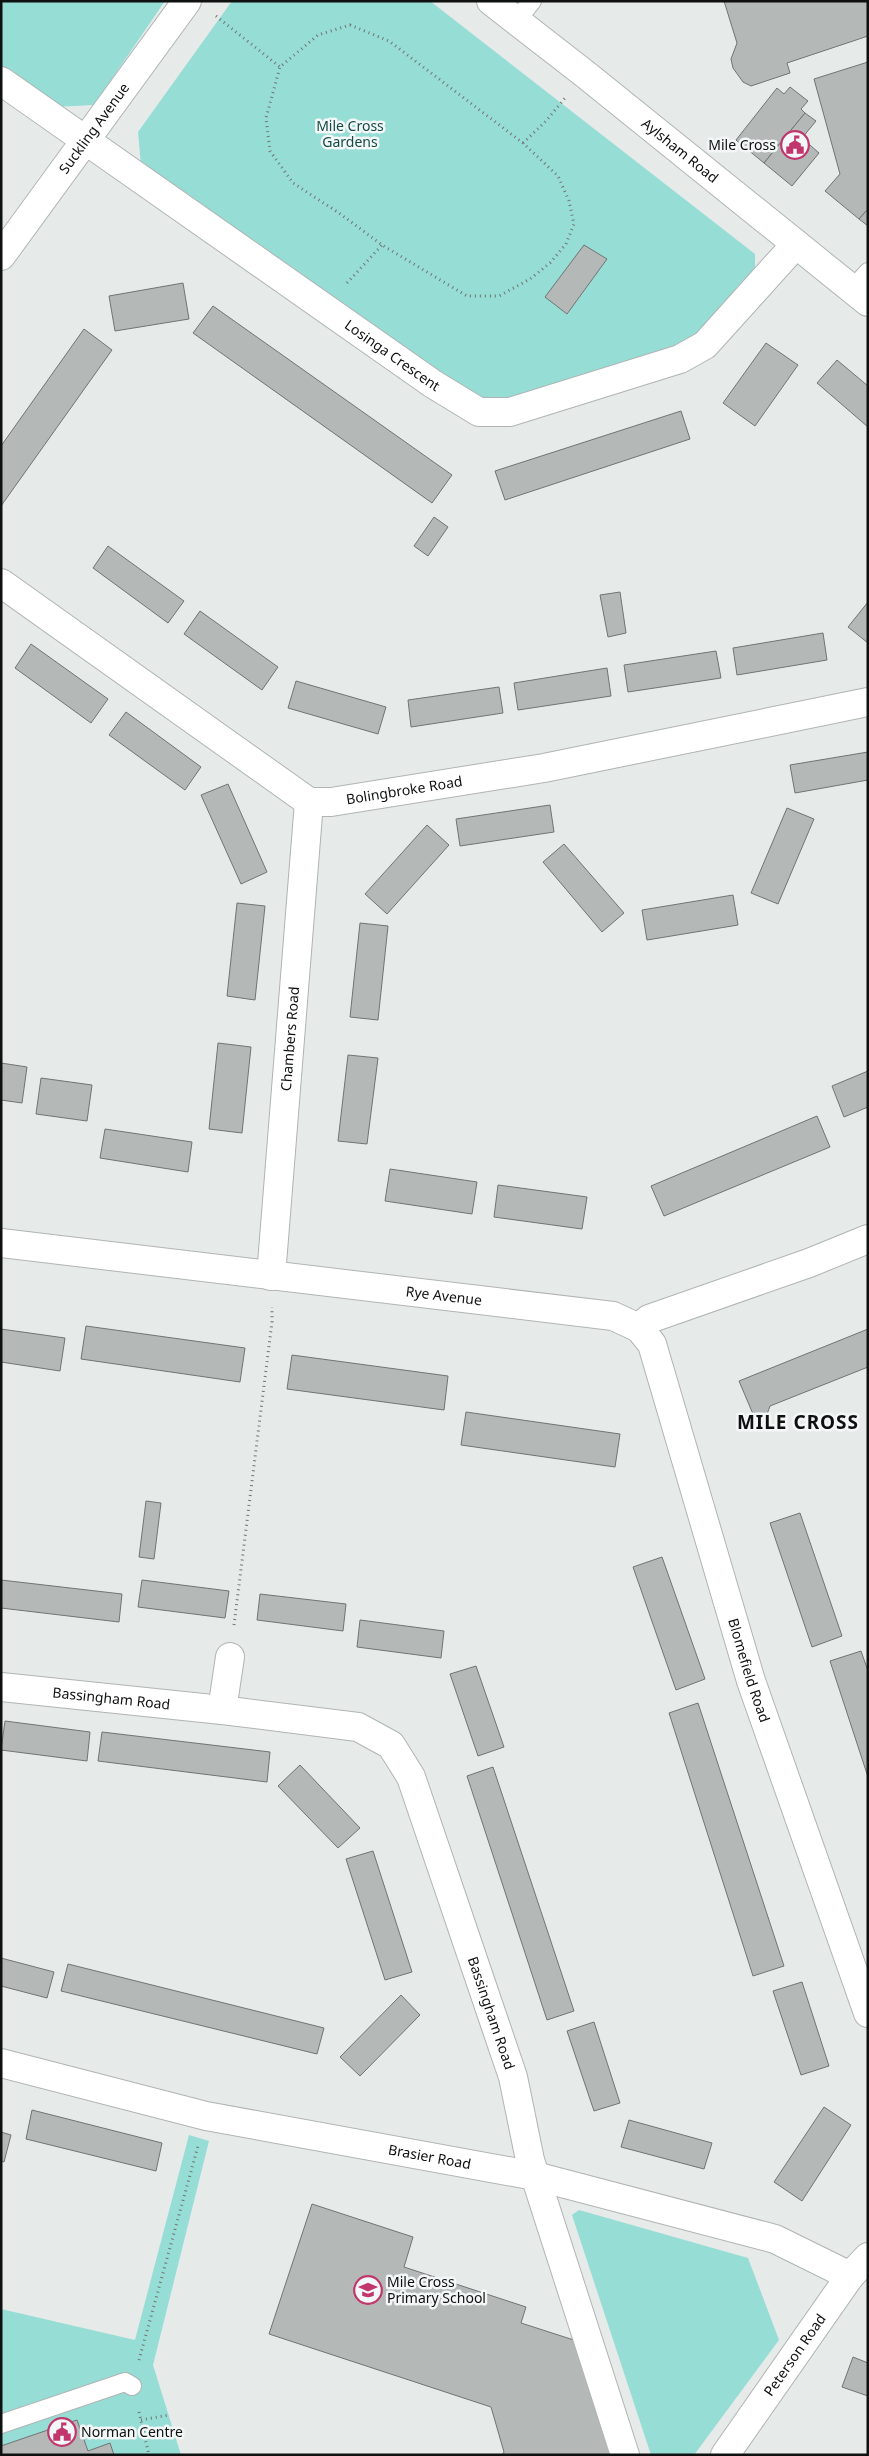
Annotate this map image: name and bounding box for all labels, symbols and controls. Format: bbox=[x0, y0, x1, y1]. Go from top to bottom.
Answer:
street label: Suckling Avenue bbox=[54, 79, 133, 177]
street label: Aylsham Road bbox=[638, 113, 723, 187]
park label: Mile Cross Gardens bbox=[316, 116, 384, 151]
public building icon: Mile Cross bbox=[780, 130, 810, 160]
place label: Mile Cross bbox=[708, 135, 776, 154]
street label: Losinga Crescent bbox=[341, 315, 444, 395]
street label: Bolingbroke Road bbox=[345, 771, 464, 808]
street label: Chambers Road bbox=[276, 986, 303, 1092]
street label: Rye Avenue bbox=[405, 1281, 483, 1309]
district label: MILE CROSS bbox=[737, 1409, 859, 1435]
street label: Blomefield Road bbox=[724, 1616, 775, 1725]
street label: Bassingham Road bbox=[52, 1682, 171, 1714]
street label: Bassingham Road bbox=[464, 1954, 520, 2072]
street label: Brasier Road bbox=[387, 2139, 473, 2173]
place label: Mile Cross Primary School bbox=[387, 2272, 486, 2307]
school or university icon: Mile Cross Primary School bbox=[353, 2275, 383, 2305]
street label: Peterson Road bbox=[759, 2310, 830, 2400]
public building icon: Norman Centre bbox=[47, 2417, 77, 2447]
place label: Norman Centre bbox=[81, 2422, 183, 2441]

